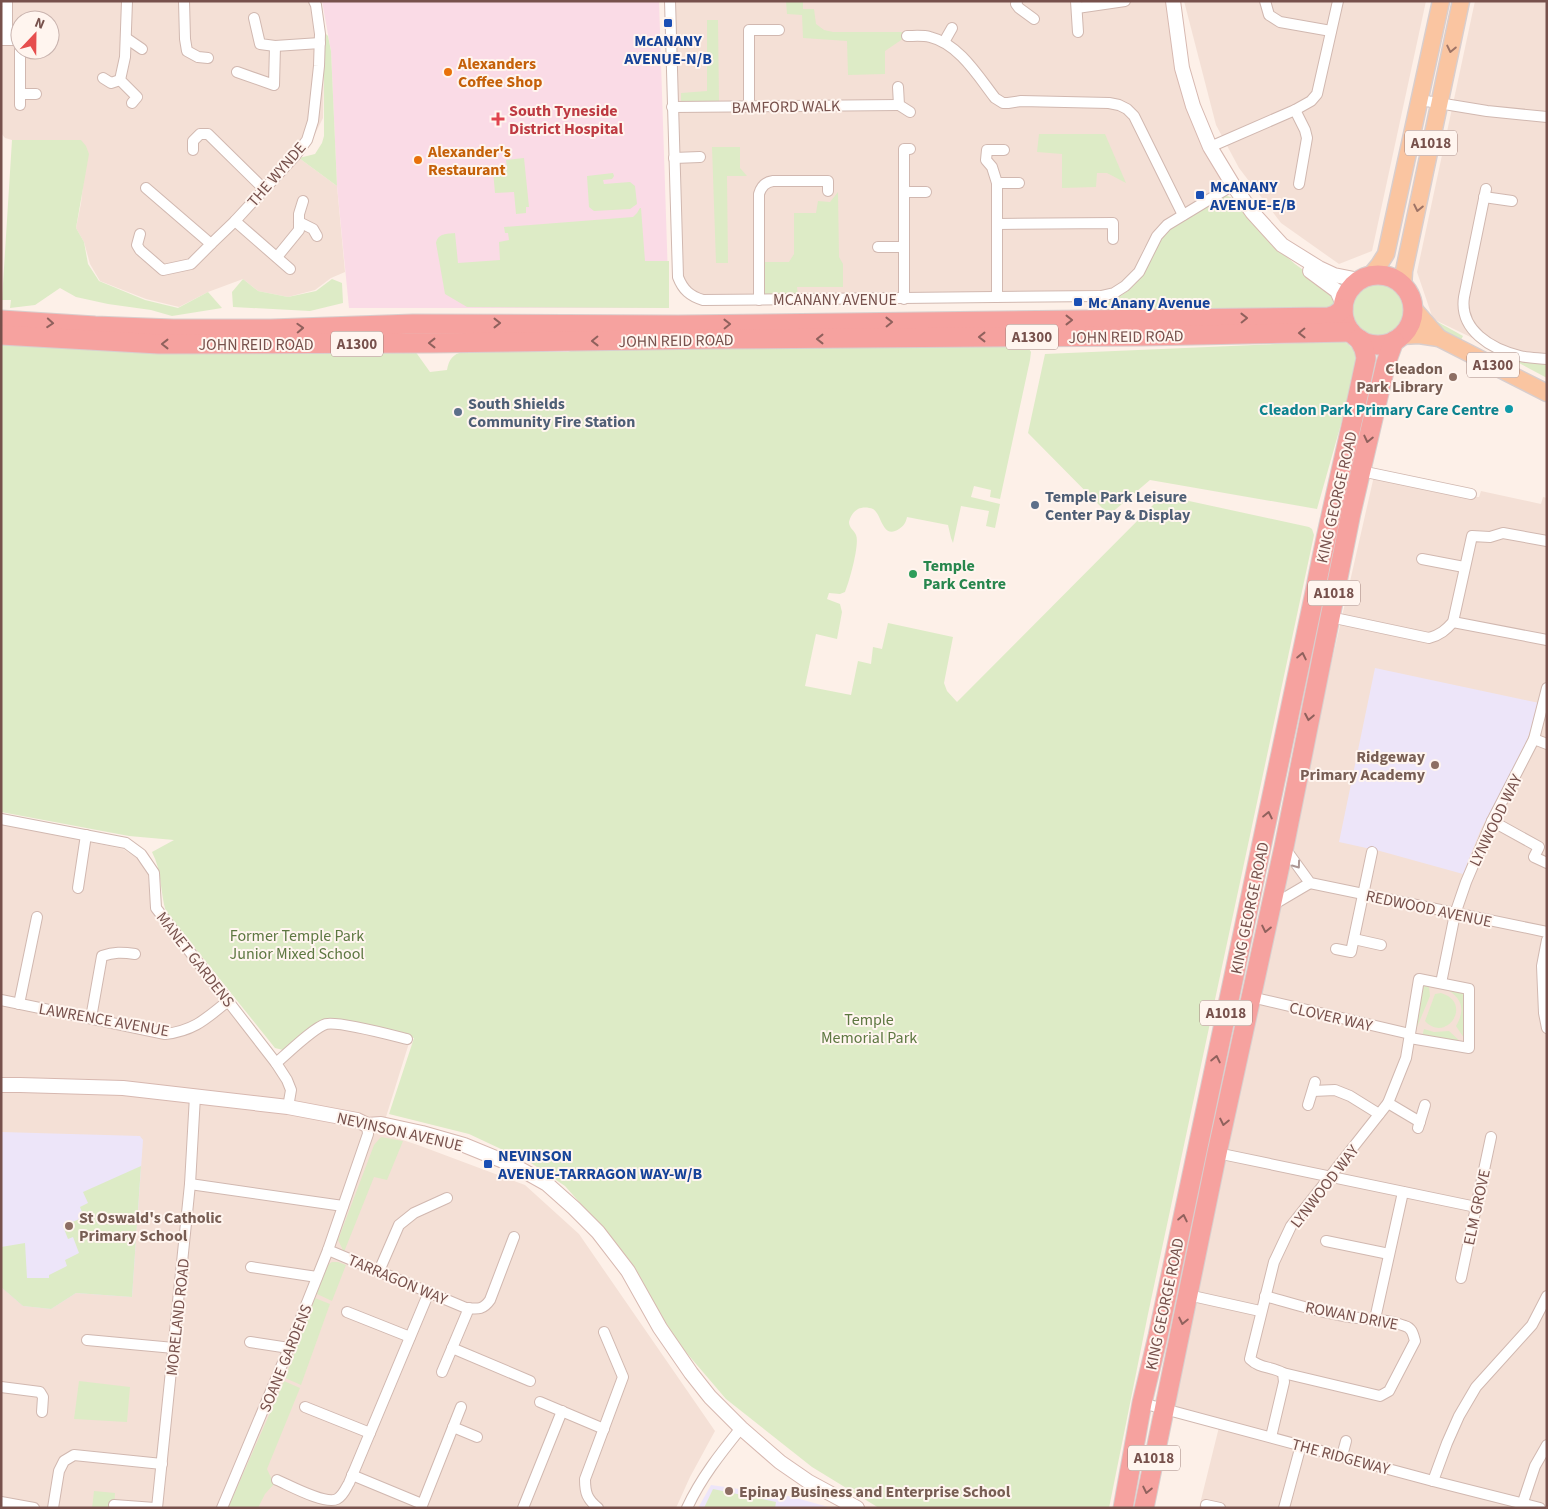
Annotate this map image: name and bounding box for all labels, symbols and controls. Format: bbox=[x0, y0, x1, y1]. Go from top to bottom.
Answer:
north arrow bbox=[10, 10, 60, 60]
text: N bbox=[31, 13, 48, 35]
marker: McANANY AVENUE-N/B bbox=[662, 17, 674, 29]
place label: McANANY AVENUE-N/B bbox=[623, 30, 712, 70]
one-way arrow bbox=[1446, 45, 1457, 53]
place label: Alexanders Coffee Shop bbox=[457, 53, 542, 93]
marker: Alexanders Coffee Shop bbox=[442, 66, 454, 78]
street label: BAMFORD WALK bbox=[732, 95, 841, 119]
place label: South Tyneside District Hospital bbox=[509, 100, 623, 140]
marker: South Tyneside District Hospital bbox=[491, 112, 505, 126]
road number: A1018 bbox=[1405, 130, 1457, 156]
street label: THE WYNDE bbox=[242, 137, 311, 212]
place label: Alexander's Restaurant bbox=[427, 141, 511, 181]
marker: Alexander's Restaurant bbox=[412, 154, 424, 166]
place label: McANANY AVENUE-E/B bbox=[1209, 176, 1296, 216]
marker: McANANY AVENUE-E/B bbox=[1194, 189, 1206, 201]
one-way arrow bbox=[1413, 204, 1423, 212]
street label: MCANANY AVENUE bbox=[773, 289, 897, 311]
place label: Mc Anany Avenue bbox=[1088, 292, 1210, 314]
marker: Mc Anany Avenue bbox=[1072, 296, 1084, 308]
one-way arrow bbox=[1240, 313, 1248, 323]
one-way arrow bbox=[1066, 315, 1074, 325]
one-way arrow bbox=[886, 316, 894, 327]
one-way arrow bbox=[46, 318, 54, 329]
one-way arrow bbox=[494, 318, 501, 328]
one-way arrow bbox=[724, 319, 731, 329]
one-way arrow bbox=[296, 323, 304, 334]
road number: A1300 bbox=[1006, 324, 1058, 350]
street label: JOHN REID ROAD bbox=[1068, 325, 1184, 349]
one-way arrow bbox=[1298, 328, 1306, 338]
street label: JOHN REID ROAD bbox=[618, 329, 734, 353]
road number: A1300 bbox=[331, 332, 383, 356]
one-way arrow bbox=[978, 332, 986, 342]
one-way arrow bbox=[815, 333, 823, 344]
street label: JOHN REID ROAD bbox=[198, 334, 314, 356]
one-way arrow bbox=[590, 336, 598, 346]
one-way arrow bbox=[428, 338, 436, 348]
one-way arrow bbox=[160, 339, 168, 349]
road number: A1300 bbox=[1467, 352, 1519, 378]
place label: Cleadon Park Library bbox=[1356, 358, 1444, 398]
marker: Cleadon Park Library bbox=[1447, 371, 1459, 383]
place label: South Shields Community Fire Station bbox=[468, 393, 635, 433]
place label: Cleadon Park Primary Care Centre bbox=[1259, 399, 1499, 421]
marker: Cleadon Park Primary Care Centre bbox=[1503, 403, 1515, 415]
marker: South Shields Community Fire Station bbox=[452, 406, 464, 418]
street label: KING GEORGE ROAD bbox=[1311, 429, 1363, 565]
one-way arrow bbox=[1363, 434, 1374, 443]
place label: Temple Park Leisure Center Pay & Display bbox=[1045, 486, 1191, 526]
marker: Temple Park Leisure Center Pay & Display bbox=[1029, 499, 1041, 511]
place label: Temple Park Centre bbox=[923, 555, 1006, 595]
marker: Temple Park Centre bbox=[907, 568, 919, 580]
road number: A1018 bbox=[1308, 580, 1360, 606]
one-way arrow bbox=[1296, 651, 1307, 660]
one-way arrow bbox=[1305, 713, 1315, 722]
place label: Ridgeway Primary Academy bbox=[1300, 746, 1426, 786]
marker: Ridgeway Primary Academy bbox=[1429, 759, 1441, 771]
street label: LYNWOOD WAY bbox=[1464, 770, 1528, 870]
one-way arrow bbox=[1263, 810, 1273, 819]
street label: KING GEORGE ROAD bbox=[1225, 840, 1275, 976]
one-way arrow bbox=[1291, 859, 1300, 869]
street label: REDWOOD AVENUE bbox=[1364, 885, 1494, 933]
street label: MANET GARDENS bbox=[151, 907, 239, 1012]
one-way arrow bbox=[1261, 924, 1272, 933]
park label: Former Temple Park Junior Mixed School bbox=[230, 925, 364, 965]
street label: CLOVER WAY bbox=[1287, 997, 1375, 1037]
street label: LAWRENCE AVENUE bbox=[37, 998, 171, 1042]
road number: A1018 bbox=[1200, 1000, 1252, 1026]
park label: Temple Memorial Park bbox=[821, 1009, 917, 1049]
one-way arrow bbox=[1211, 1055, 1221, 1064]
street label: NEVINSON AVENUE bbox=[335, 1107, 465, 1157]
one-way arrow bbox=[1219, 1117, 1230, 1126]
street label: LYNWOOD WAY bbox=[1285, 1140, 1364, 1233]
place label: NEVINSON AVENUE-TARRAGON WAY-W/B bbox=[497, 1145, 702, 1185]
marker: NEVINSON AVENUE-TARRAGON WAY-W/B bbox=[482, 1158, 494, 1170]
street label: ELM GROVE bbox=[1458, 1167, 1496, 1247]
place label: St Oswald's Catholic Primary School bbox=[79, 1207, 223, 1247]
one-way arrow bbox=[1177, 1214, 1188, 1223]
marker: St Oswald's Catholic Primary School bbox=[63, 1220, 75, 1232]
street label: KING GEORGE ROAD bbox=[1140, 1236, 1190, 1372]
street label: TARRAGON WAY bbox=[345, 1249, 451, 1311]
street label: MORELAND ROAD bbox=[161, 1257, 195, 1377]
street label: ROWAN DRIVE bbox=[1303, 1296, 1400, 1336]
street label: SOANE GARDENS bbox=[254, 1301, 318, 1416]
one-way arrow bbox=[1178, 1316, 1188, 1325]
street label: THE RIDGEWAY bbox=[1289, 1433, 1393, 1481]
road number: A1018 bbox=[1128, 1446, 1180, 1470]
place label: Epinay Business and Enterprise School bbox=[739, 1481, 1011, 1503]
marker: Epinay Business and Enterprise School bbox=[723, 1485, 735, 1497]
one-way arrow bbox=[1142, 1486, 1153, 1495]

